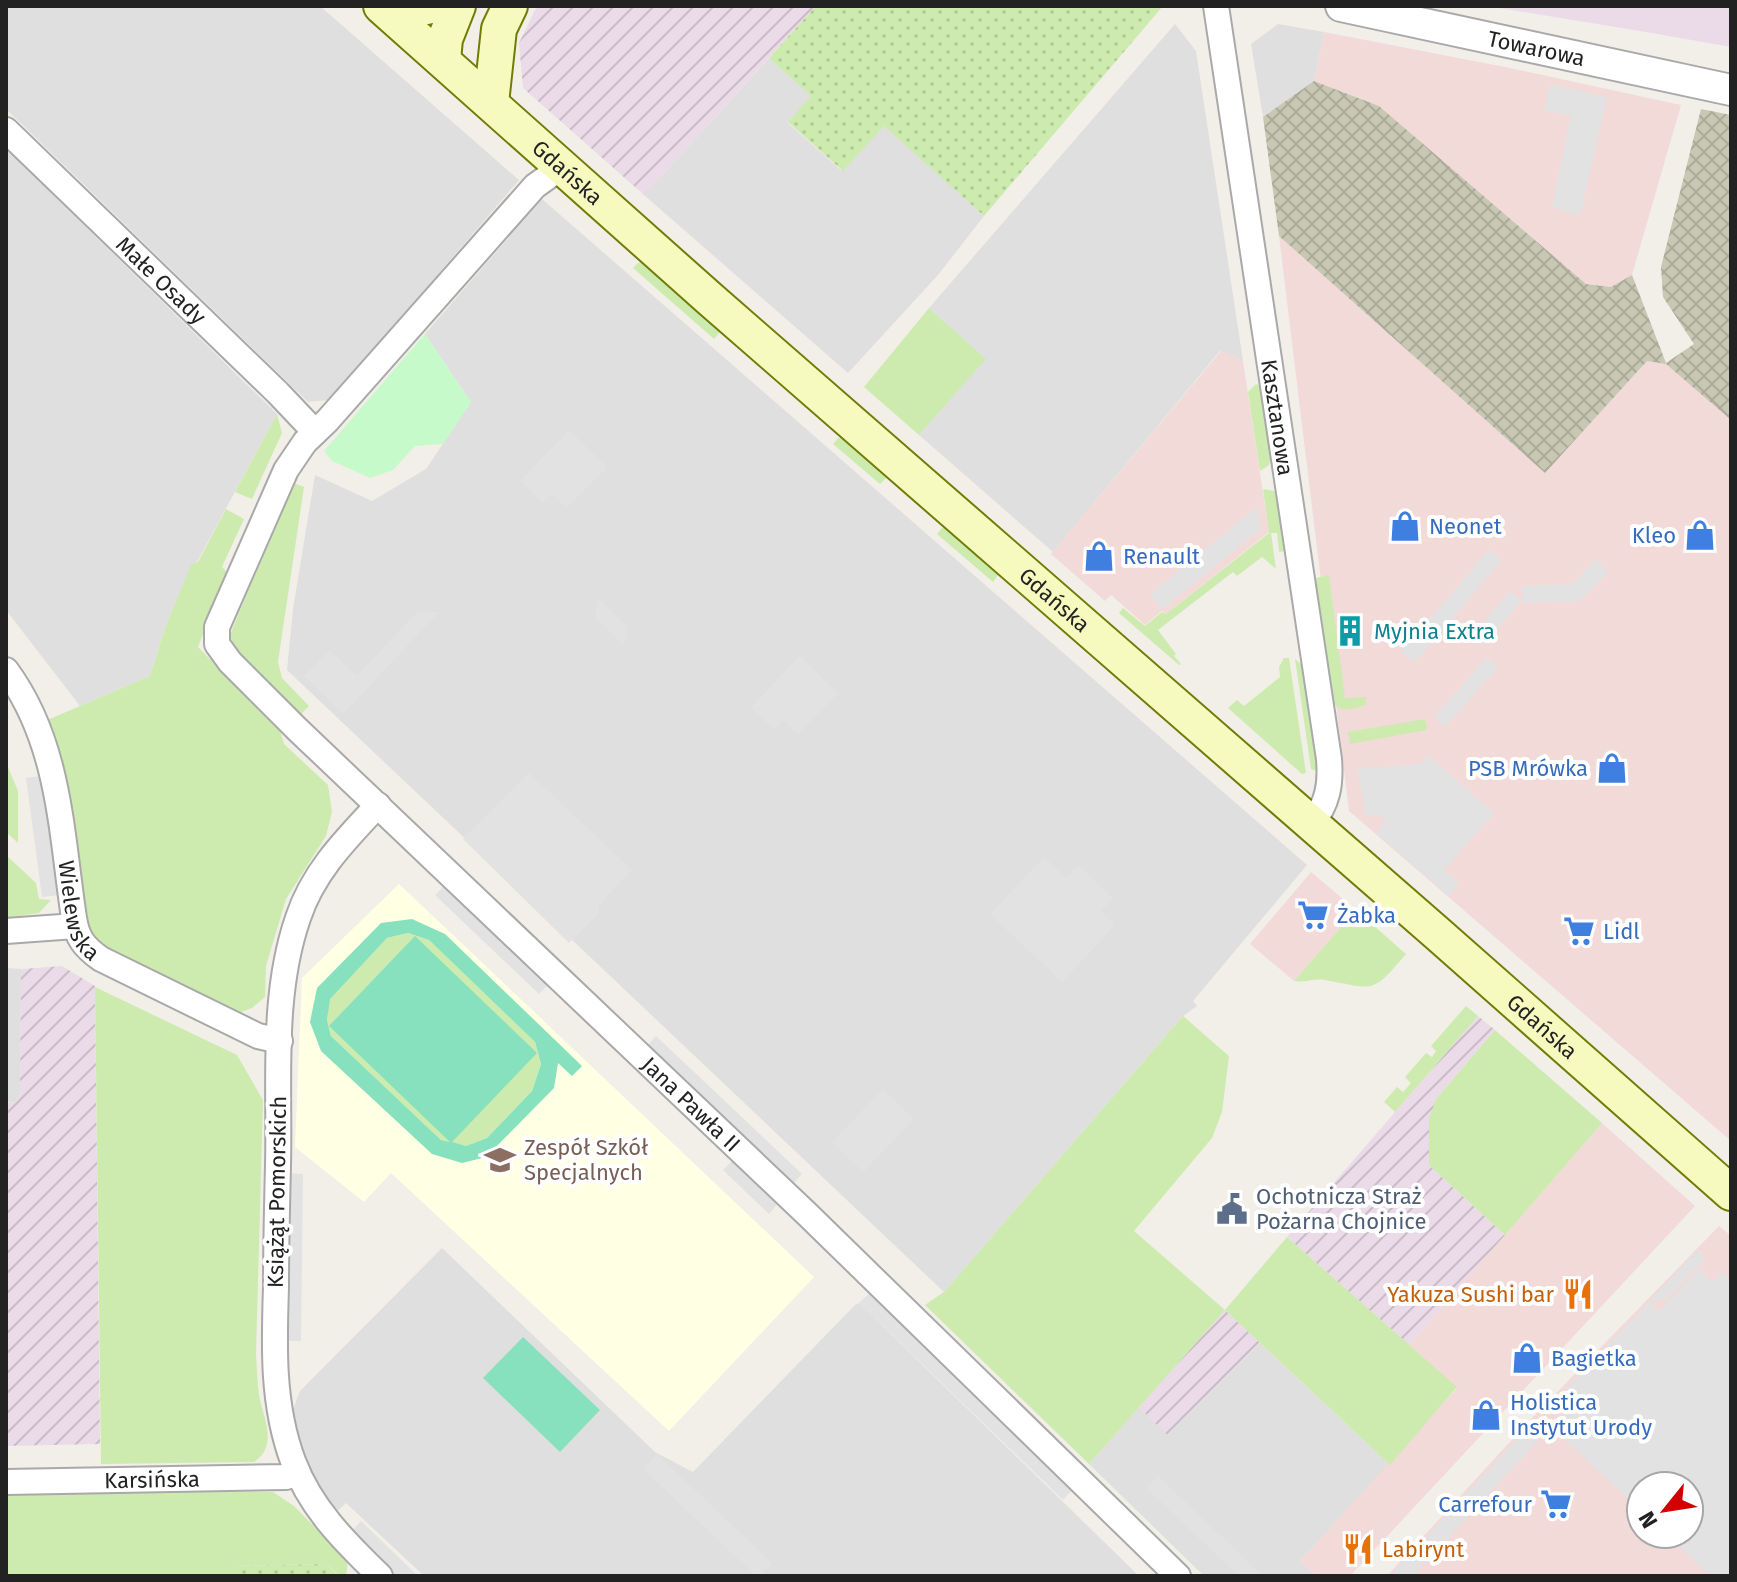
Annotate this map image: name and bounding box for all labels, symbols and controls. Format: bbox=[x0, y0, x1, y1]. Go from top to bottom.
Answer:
street label: Towarowa bbox=[1485, 25, 1588, 72]
street label: Gdańska bbox=[527, 134, 608, 211]
street label: Małe Osady bbox=[111, 231, 212, 330]
street label: Kasztanowa bbox=[1256, 357, 1300, 477]
shop icon: Neonet bbox=[1388, 509, 1422, 543]
place label: Neonet bbox=[1429, 513, 1502, 540]
shop icon: Kleo bbox=[1683, 518, 1717, 552]
place label: Kleo bbox=[1632, 522, 1676, 549]
shop icon: Renault bbox=[1082, 539, 1116, 573]
place label: Renault bbox=[1123, 543, 1200, 570]
street label: Gdańska bbox=[1014, 562, 1096, 638]
building icon: Myjnia Extra bbox=[1333, 614, 1367, 648]
place label: Myjnia Extra bbox=[1374, 618, 1495, 645]
shop icon: PSB Mrówka bbox=[1595, 751, 1629, 785]
place label: PSB Mrówka bbox=[1468, 755, 1588, 782]
street label: Wielewska bbox=[53, 859, 105, 966]
supermarket icon: Żabka bbox=[1296, 898, 1330, 932]
place label: Żabka bbox=[1337, 902, 1396, 929]
supermarket icon: Lidl bbox=[1562, 914, 1596, 948]
place label: Lidl bbox=[1603, 918, 1640, 945]
street label: Gdańska bbox=[1502, 988, 1583, 1065]
street label: Jana Pawła II bbox=[636, 1051, 746, 1157]
street label: Książąt Pomorskich bbox=[262, 1096, 292, 1288]
place label: Zespół Szkół Specjalnych bbox=[524, 1134, 648, 1186]
school or university icon: Zespół Szkół Specjalnych bbox=[483, 1143, 517, 1177]
place label: Ochotnicza Straż Pożarna Chojnice bbox=[1256, 1183, 1426, 1235]
public building icon: Ochotnicza Straż Pożarna Chojnice bbox=[1215, 1192, 1249, 1226]
restaurant icon: Yakuza Sushi bar bbox=[1561, 1277, 1595, 1311]
place label: Yakuza Sushi bar bbox=[1387, 1281, 1554, 1308]
shop icon: Bagietka bbox=[1510, 1341, 1544, 1375]
place label: Bagietka bbox=[1551, 1345, 1637, 1372]
place label: Holistica Instytut Urody bbox=[1510, 1389, 1652, 1441]
shop icon: Holistica Instytut Urody bbox=[1469, 1398, 1503, 1432]
street label: Karsińska bbox=[104, 1465, 200, 1494]
north arrow bbox=[1625, 1470, 1705, 1550]
supermarket icon: Carrefour bbox=[1539, 1487, 1573, 1521]
place label: Carrefour bbox=[1438, 1491, 1532, 1518]
text: N bbox=[1633, 1507, 1663, 1533]
restaurant icon: Labirynt bbox=[1341, 1532, 1375, 1566]
place label: Labirynt bbox=[1382, 1536, 1464, 1563]

